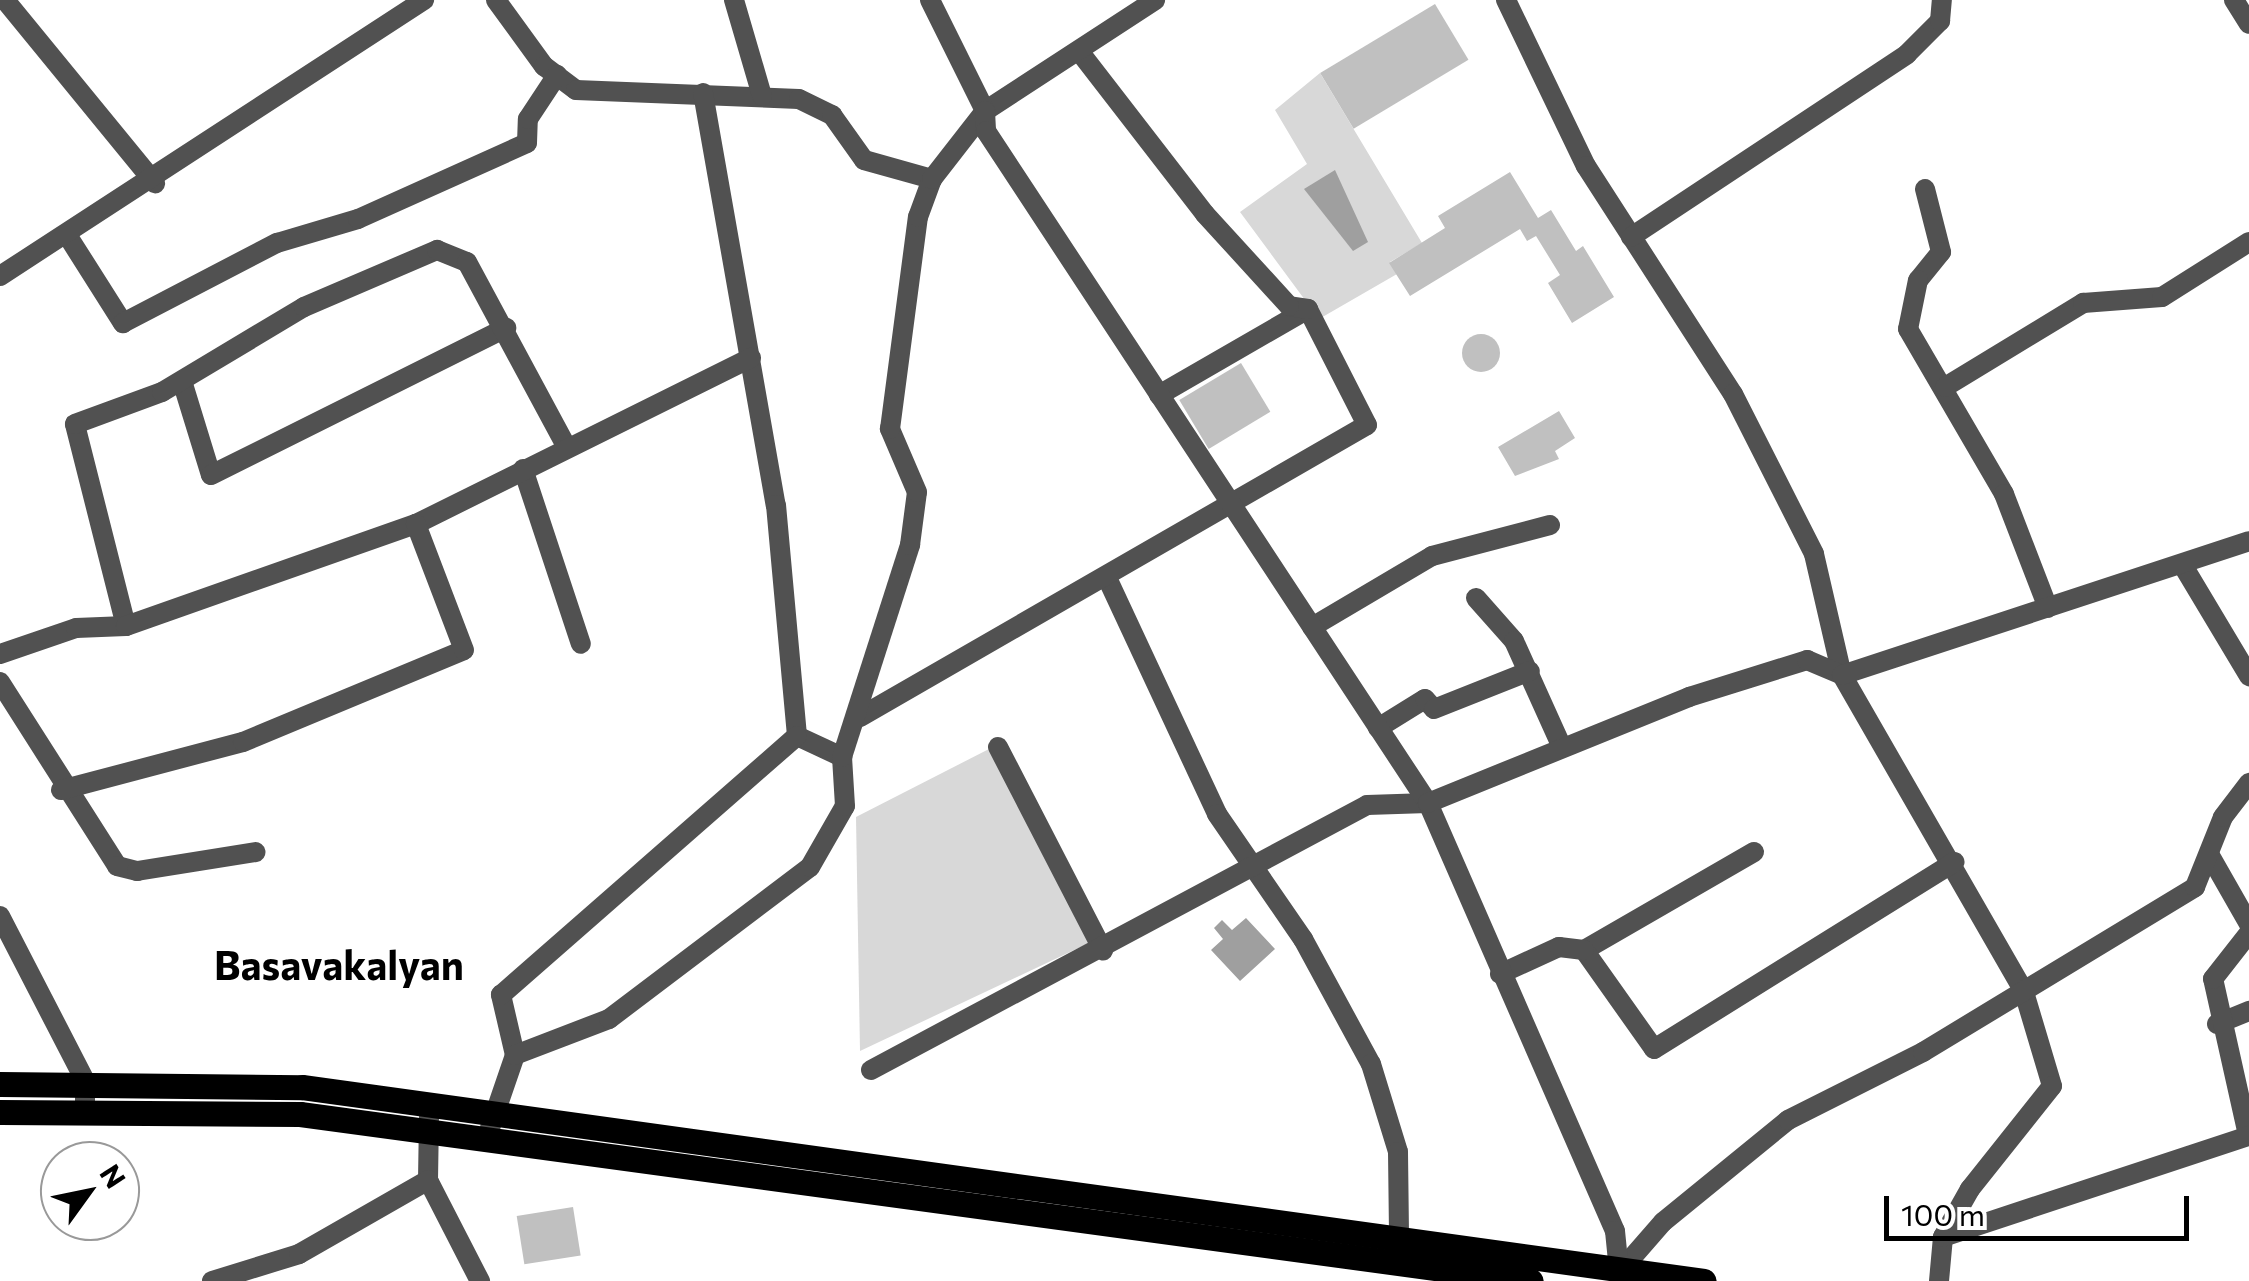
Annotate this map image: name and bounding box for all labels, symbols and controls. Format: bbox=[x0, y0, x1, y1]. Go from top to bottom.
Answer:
district label: Basavakalyan bbox=[214, 940, 464, 988]
north arrow bbox=[40, 1141, 140, 1241]
text: N bbox=[94, 1158, 133, 1194]
scale bar bbox=[1889, 1176, 2194, 1238]
text: 100 m bbox=[1901, 1195, 1985, 1232]

